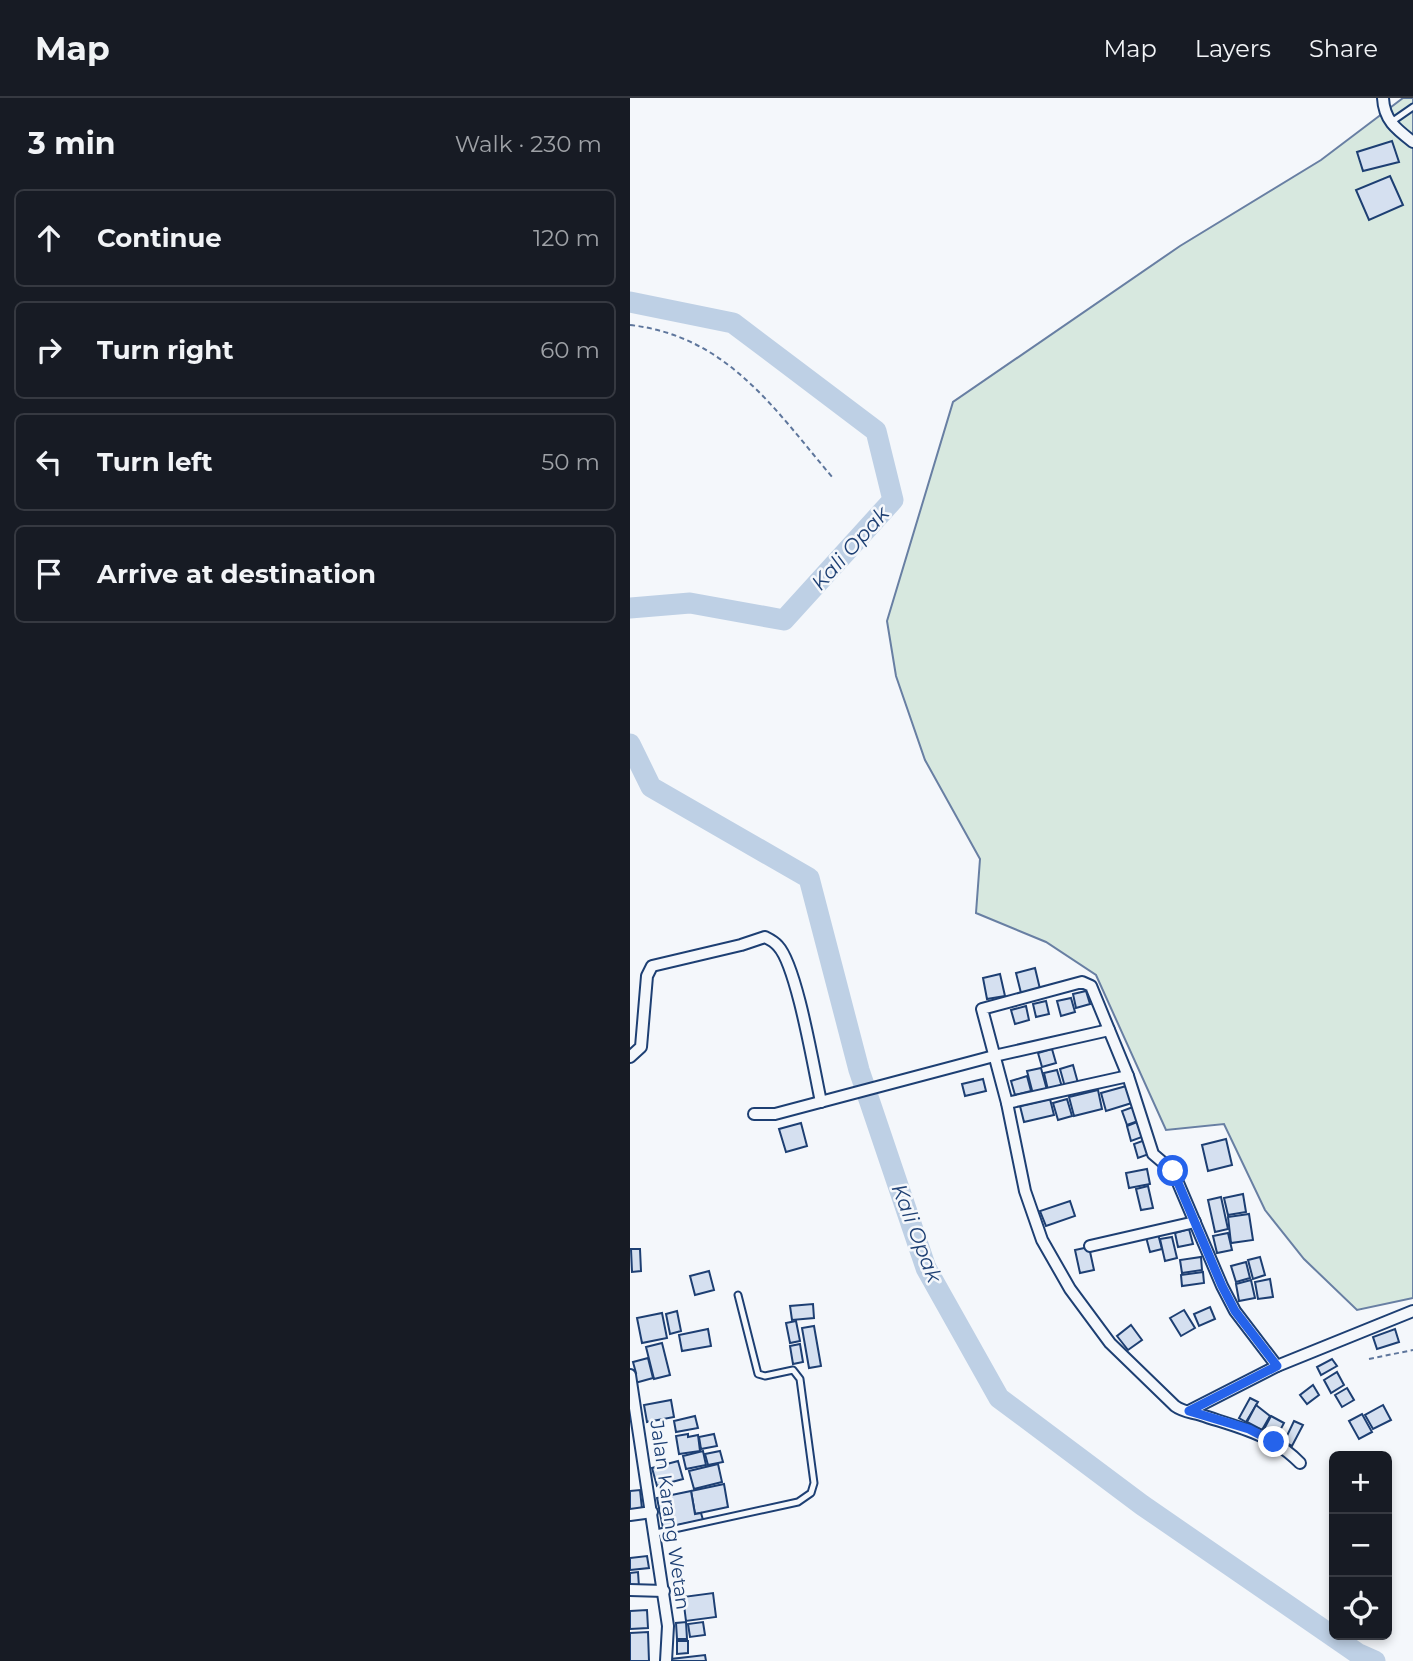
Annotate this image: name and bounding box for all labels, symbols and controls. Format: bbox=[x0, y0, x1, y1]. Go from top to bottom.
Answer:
text: Map bbox=[35, 28, 110, 68]
text: Map bbox=[1103, 34, 1157, 63]
text: Layers bbox=[1195, 34, 1271, 63]
text: Share bbox=[1309, 34, 1378, 63]
text: 3 min bbox=[28, 125, 115, 162]
text: Walk · 230 m bbox=[455, 130, 602, 158]
icon: ahead bbox=[30, 219, 68, 257]
text: Continue bbox=[97, 222, 222, 254]
text: 120 m bbox=[533, 224, 600, 252]
icon: right bbox=[30, 331, 68, 369]
text: Turn right bbox=[97, 334, 233, 366]
text: 60 m bbox=[540, 336, 600, 364]
icon: left bbox=[30, 443, 68, 481]
text: Turn left bbox=[97, 446, 213, 478]
text: 50 m bbox=[541, 448, 600, 476]
water label: Kali Opak bbox=[806, 500, 895, 595]
icon: arrive bbox=[30, 555, 68, 593]
text: Arrive at destination bbox=[97, 558, 376, 590]
route start bbox=[1157, 1155, 1188, 1186]
water label: Kali Opak bbox=[887, 1180, 948, 1287]
street label: Jalan Karang Wetan bbox=[645, 1418, 695, 1611]
route end bbox=[1258, 1426, 1289, 1457]
map controls bbox=[1329, 1451, 1392, 1640]
button: + bbox=[1329, 1451, 1392, 1514]
button: − bbox=[1329, 1514, 1392, 1577]
button: locate bbox=[1329, 1577, 1392, 1640]

